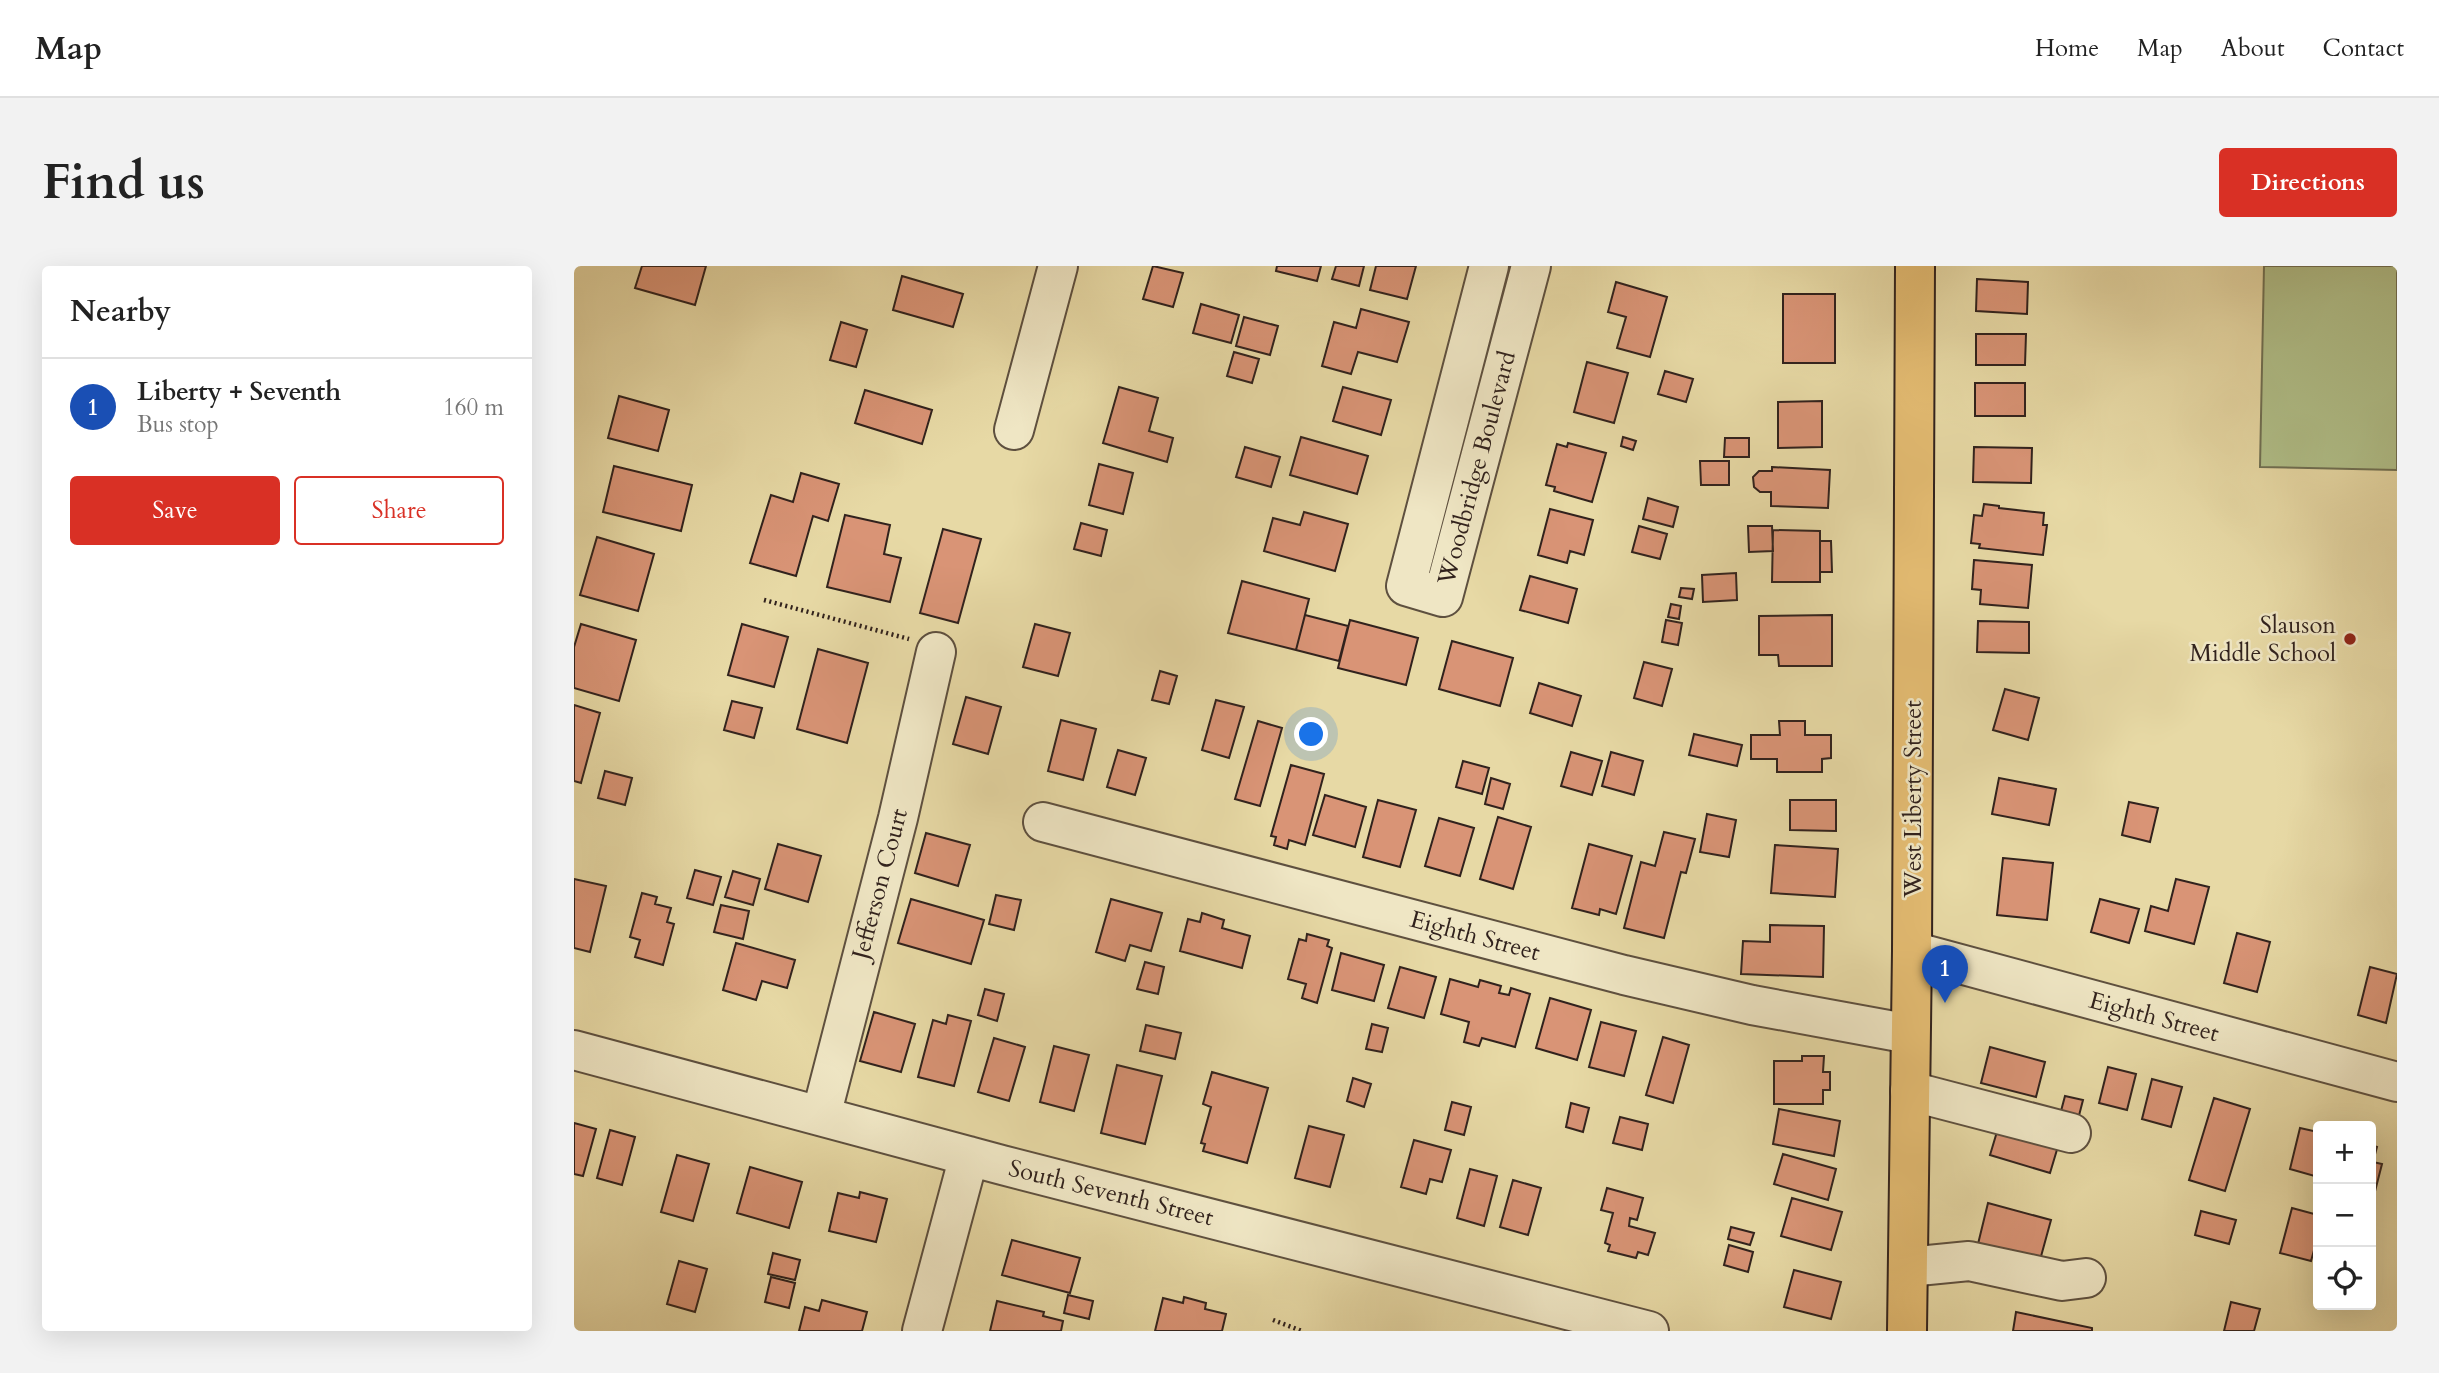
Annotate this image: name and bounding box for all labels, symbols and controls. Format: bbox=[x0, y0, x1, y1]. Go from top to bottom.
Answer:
text: Map bbox=[35, 26, 102, 71]
text: Home bbox=[2035, 32, 2099, 65]
text: Map bbox=[2137, 32, 2183, 65]
text: About bbox=[2221, 32, 2285, 65]
text: Contact bbox=[2323, 32, 2404, 65]
button: Directions bbox=[2219, 148, 2397, 217]
text: Find us bbox=[42, 149, 205, 216]
text: Nearby bbox=[70, 291, 171, 332]
street label: Woodbridge Boulevard bbox=[1430, 347, 1524, 589]
text: Liberty + Seventh bbox=[137, 374, 341, 409]
text: 1 bbox=[87, 392, 99, 423]
text: 160 m bbox=[443, 392, 504, 423]
text: Bus stop bbox=[137, 409, 219, 440]
button: Save bbox=[70, 476, 280, 545]
button: Share bbox=[294, 476, 504, 545]
place label: Slauson Middle School bbox=[2189, 609, 2336, 670]
marker: Slauson Middle School bbox=[2342, 631, 2358, 647]
street label: West Liberty Street bbox=[1897, 700, 1930, 899]
your location bbox=[1294, 717, 1328, 751]
street label: Jefferson Court bbox=[843, 804, 916, 966]
street label: Eighth Street bbox=[1406, 903, 1544, 969]
pin: 1 bbox=[1922, 945, 1968, 1003]
street label: Eighth Street bbox=[2085, 984, 2223, 1050]
map controls bbox=[2313, 1121, 2376, 1310]
button: + bbox=[2313, 1121, 2376, 1184]
street label: South Seventh Street bbox=[1005, 1152, 1217, 1235]
button: − bbox=[2313, 1184, 2376, 1247]
button: locate bbox=[2313, 1247, 2376, 1310]

